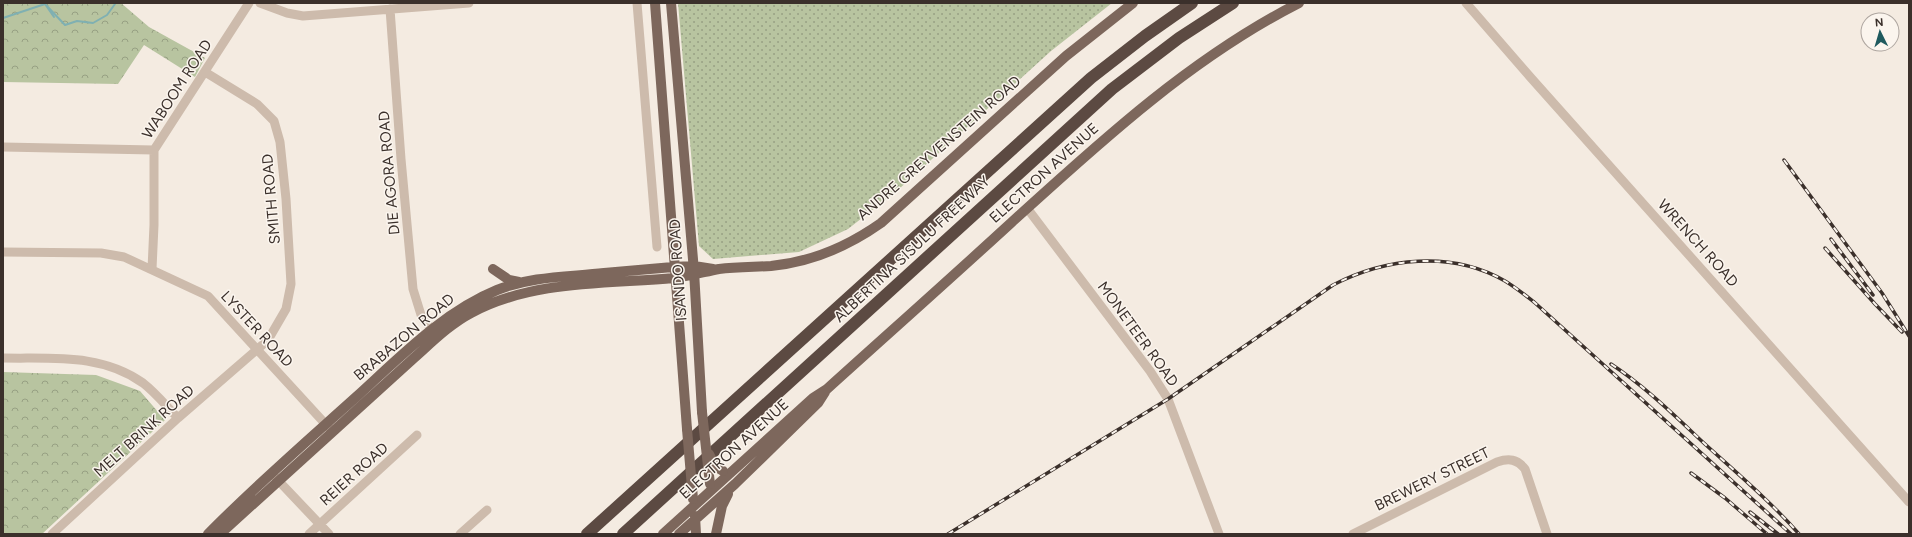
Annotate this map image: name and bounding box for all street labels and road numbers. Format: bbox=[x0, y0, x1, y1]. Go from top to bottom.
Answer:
street label: WABOOM ROAD bbox=[138, 36, 216, 142]
street label: ANDRE GREYVENSTEIN ROAD bbox=[853, 72, 1025, 224]
street label: DIE AGORA ROAD bbox=[375, 110, 403, 236]
street label: ELECTRON AVENUE bbox=[986, 119, 1102, 227]
street label: SMITH ROAD bbox=[258, 153, 284, 245]
street label: ALBERTINA SISULU FREEWAY bbox=[830, 172, 994, 326]
street label: WRENCH ROAD bbox=[1654, 196, 1742, 290]
street label: ISANDO ROAD bbox=[665, 218, 691, 322]
street label: MONETEER ROAD bbox=[1094, 278, 1182, 390]
street label: LYSTER ROAD bbox=[217, 287, 297, 371]
street label: BRABAZON ROAD bbox=[350, 290, 458, 384]
street label: MELT BRINK ROAD bbox=[90, 381, 198, 481]
street label: ELECTRON AVENUE bbox=[676, 395, 792, 503]
street label: REIER ROAD bbox=[316, 439, 392, 509]
street label: BREWERY STREET bbox=[1372, 443, 1493, 515]

